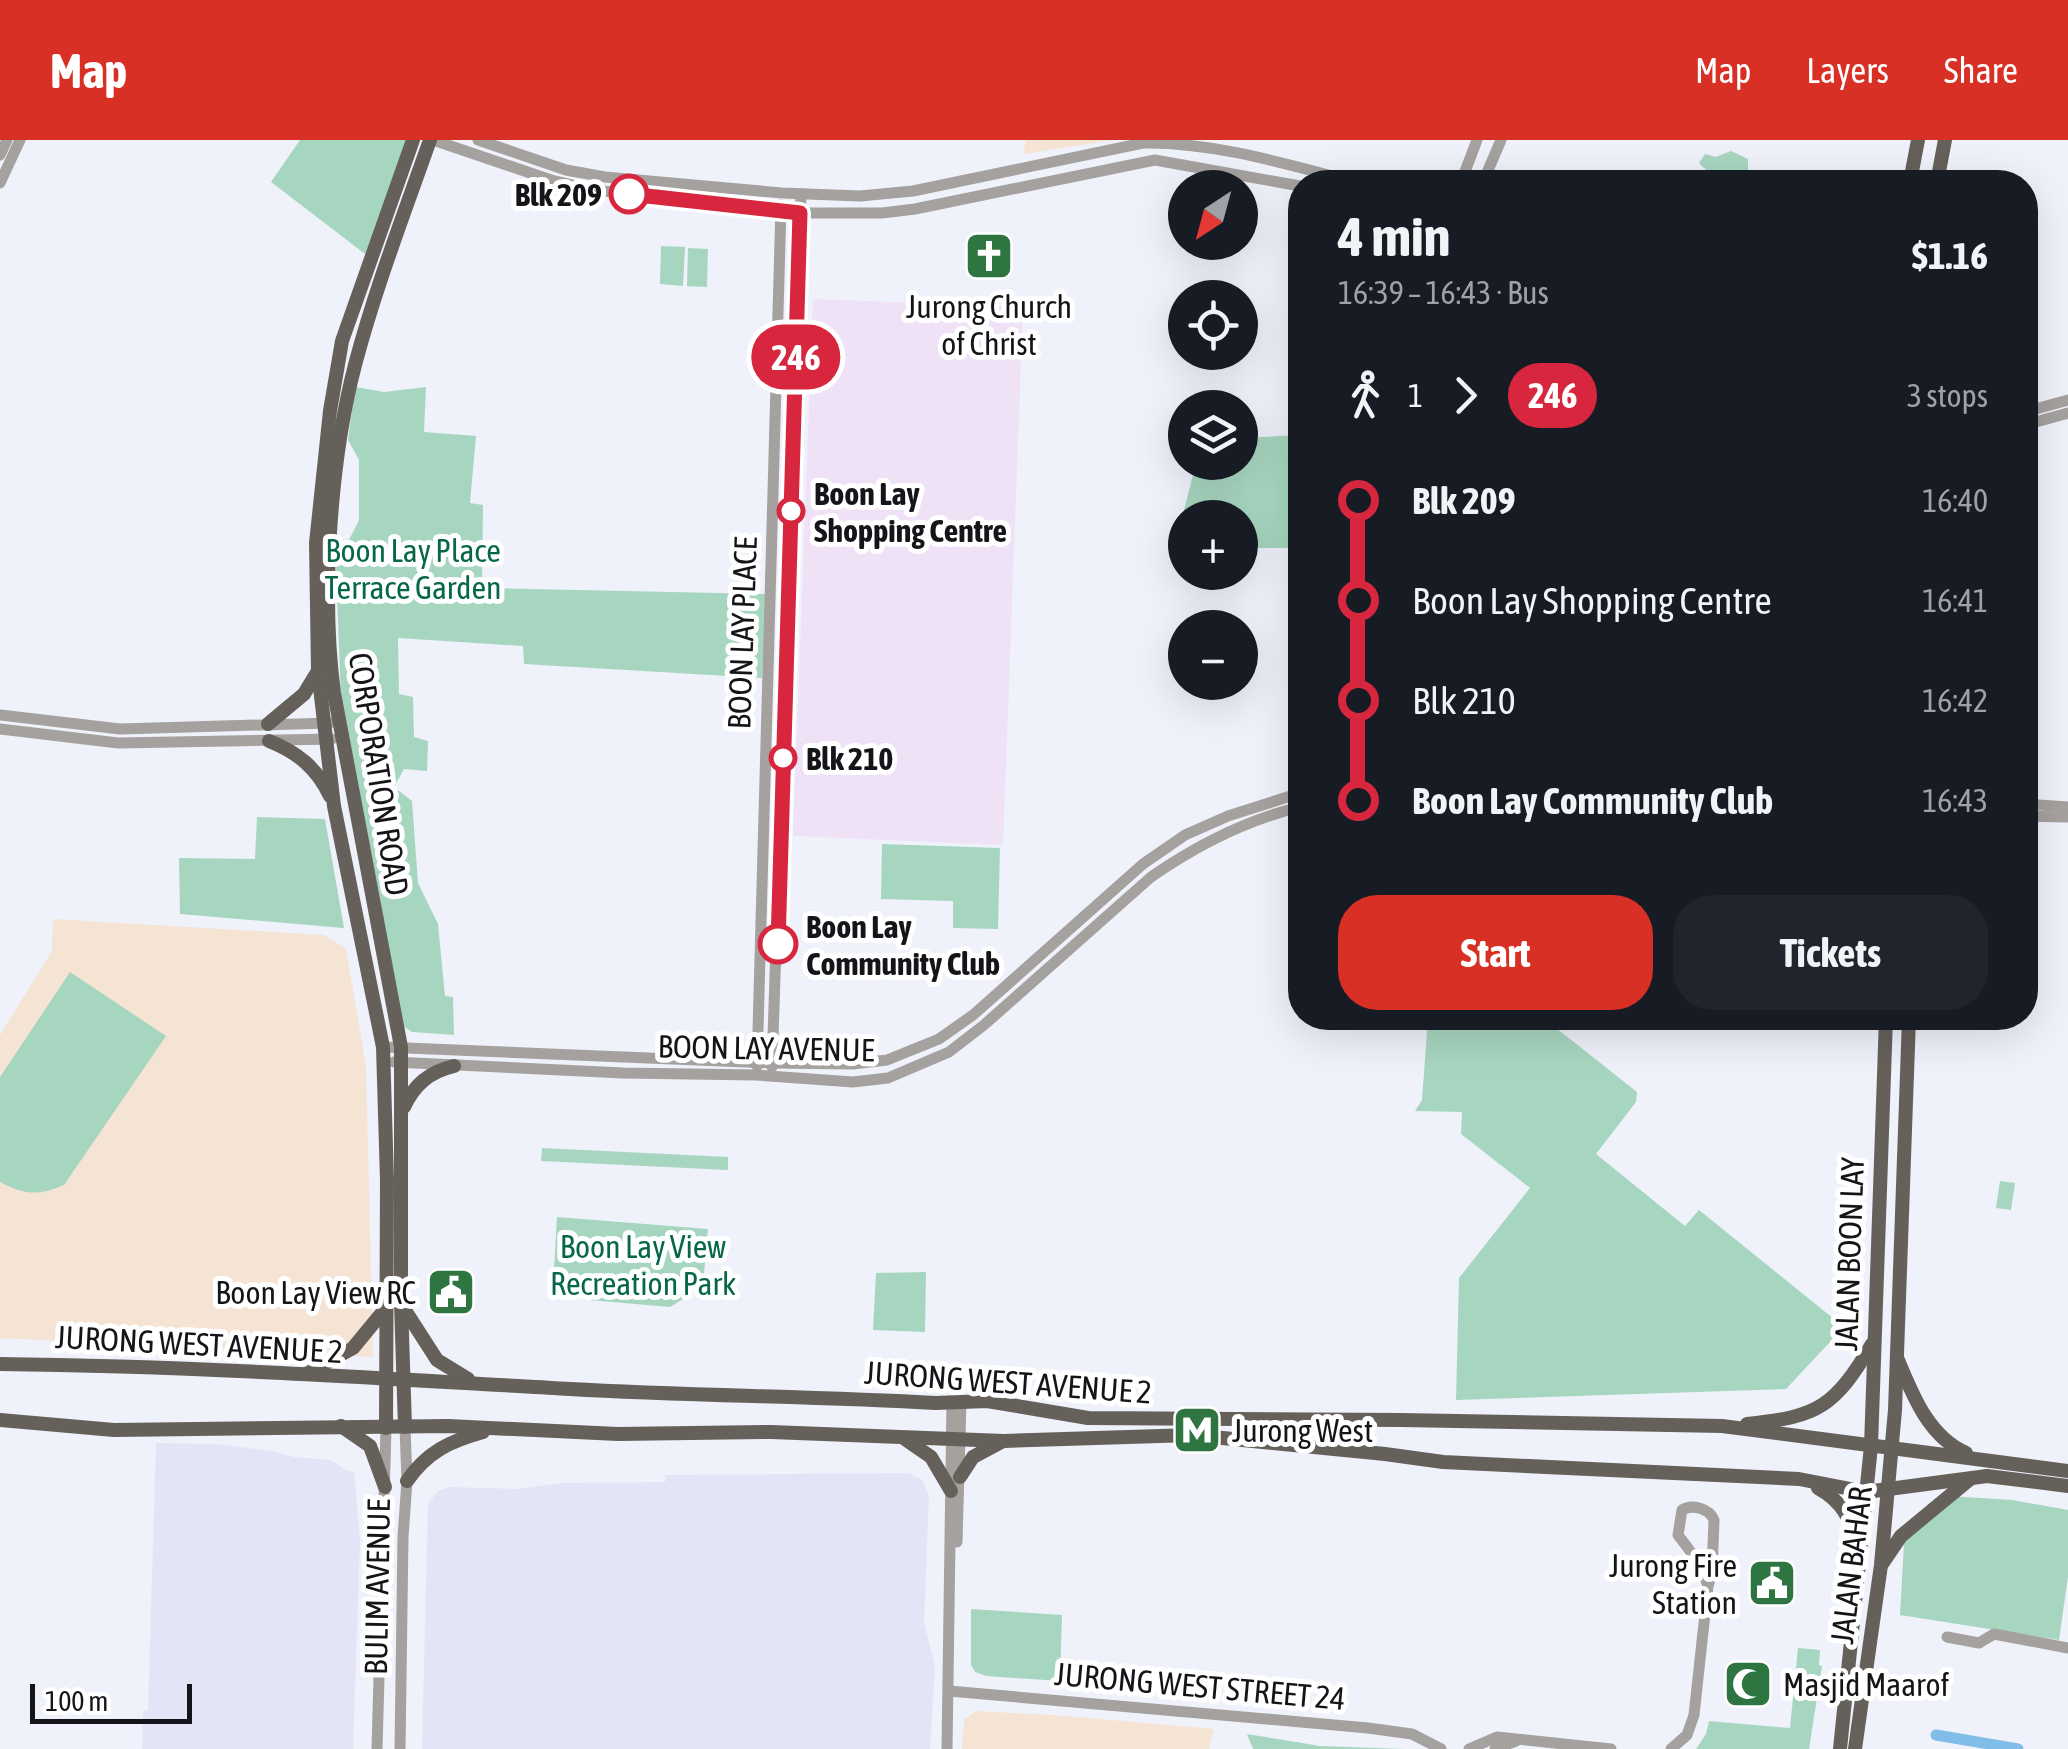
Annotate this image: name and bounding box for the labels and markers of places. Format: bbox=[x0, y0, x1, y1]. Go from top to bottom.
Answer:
marker: Blk 209 bbox=[610, 175, 648, 213]
place label: Blk 209 bbox=[515, 176, 602, 213]
church icon: Jurong Church of Christ bbox=[963, 230, 1015, 282]
place label: Jurong Church of Christ bbox=[906, 288, 1072, 362]
place label: Boon Lay Shopping Centre bbox=[814, 475, 1007, 549]
marker: Boon Lay Shopping Centre bbox=[778, 498, 804, 524]
place label: Blk 210 bbox=[806, 740, 893, 777]
marker: Blk 210 bbox=[770, 745, 796, 771]
place label: Boon Lay Community Club bbox=[806, 908, 1000, 982]
marker: Boon Lay Community Club bbox=[759, 925, 797, 963]
public building icon: Boon Lay View RC bbox=[425, 1266, 477, 1318]
place label: Boon Lay View RC bbox=[215, 1274, 416, 1311]
metro station icon: Jurong West bbox=[1171, 1404, 1223, 1456]
place label: Jurong West bbox=[1232, 1412, 1373, 1449]
place label: Jurong Fire Station bbox=[1609, 1547, 1737, 1621]
public building icon: Jurong Fire Station bbox=[1746, 1557, 1798, 1609]
mosque icon: Masjid Maarof bbox=[1722, 1658, 1774, 1710]
place label: Masjid Maarof bbox=[1783, 1666, 1950, 1703]

